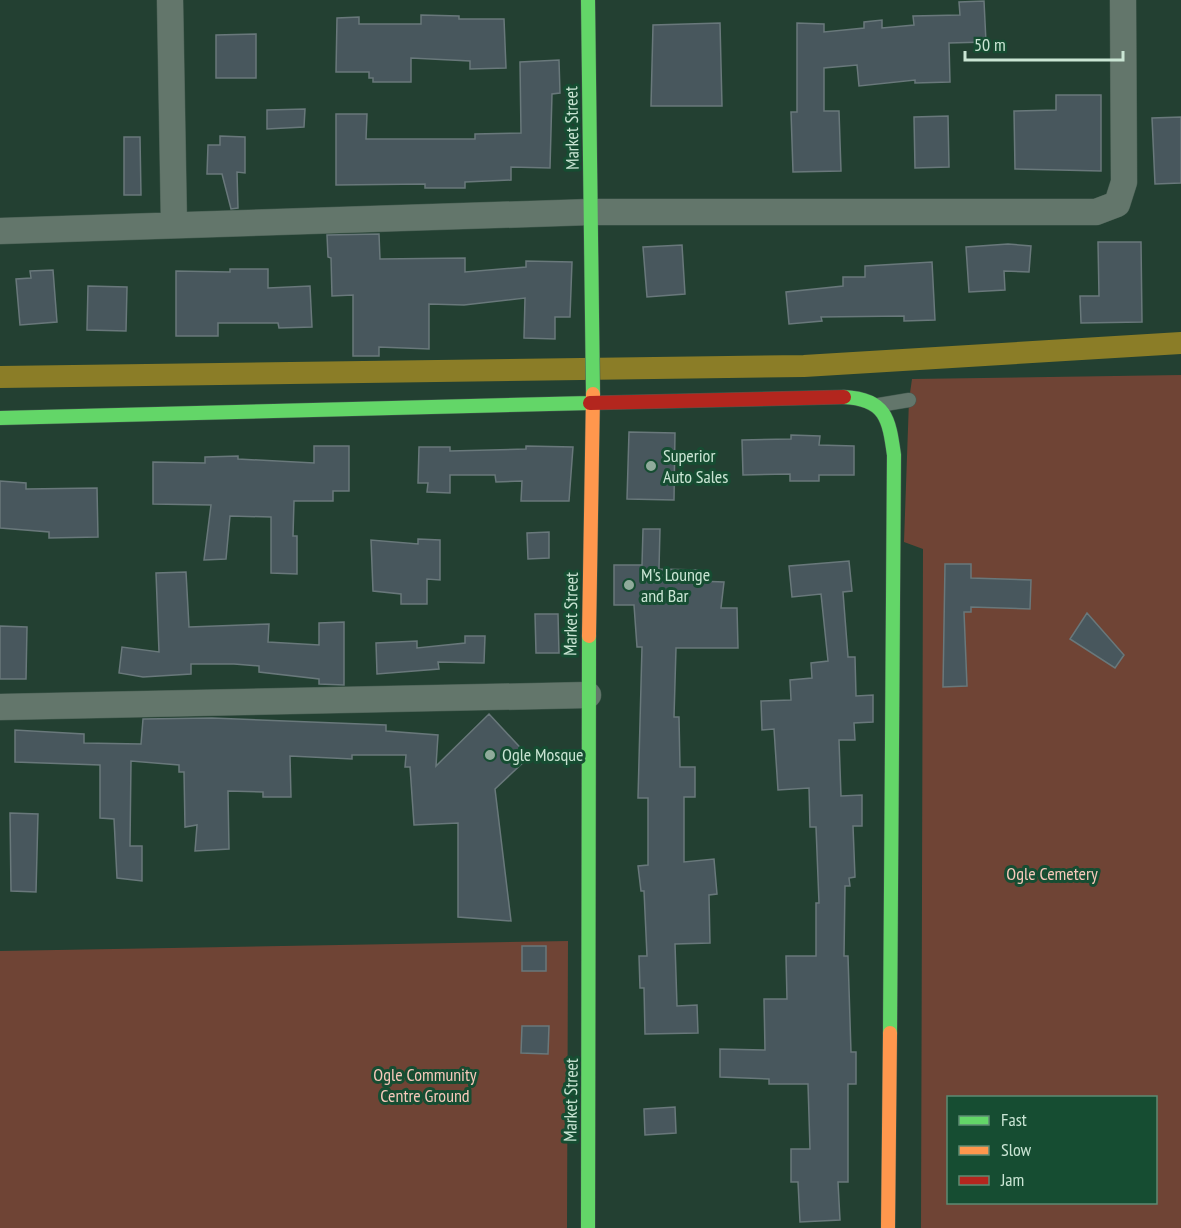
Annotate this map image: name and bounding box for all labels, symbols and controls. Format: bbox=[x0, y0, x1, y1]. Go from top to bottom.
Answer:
scale bar bbox=[965, 24, 1122, 62]
text: 50 m bbox=[974, 33, 1006, 56]
street label: Market Street bbox=[559, 86, 584, 170]
place label: Superior Auto Sales bbox=[663, 444, 728, 488]
marker: Superior Auto Sales bbox=[644, 459, 658, 473]
place label: M's Lounge and Bar bbox=[641, 563, 710, 607]
street label: Market Street bbox=[558, 572, 583, 656]
marker: M's Lounge and Bar bbox=[622, 578, 636, 592]
place label: Ogle Mosque bbox=[502, 743, 583, 766]
marker: Ogle Mosque bbox=[483, 748, 497, 762]
park label: Ogle Cemetery bbox=[1006, 862, 1098, 885]
street label: Market Street bbox=[558, 1058, 583, 1142]
park label: Ogle Community Centre Ground bbox=[373, 1063, 477, 1107]
legend bbox=[947, 1096, 1157, 1204]
text: Fast bbox=[1001, 1108, 1027, 1131]
text: Slow bbox=[1001, 1138, 1032, 1161]
text: Jam bbox=[1000, 1168, 1024, 1191]

